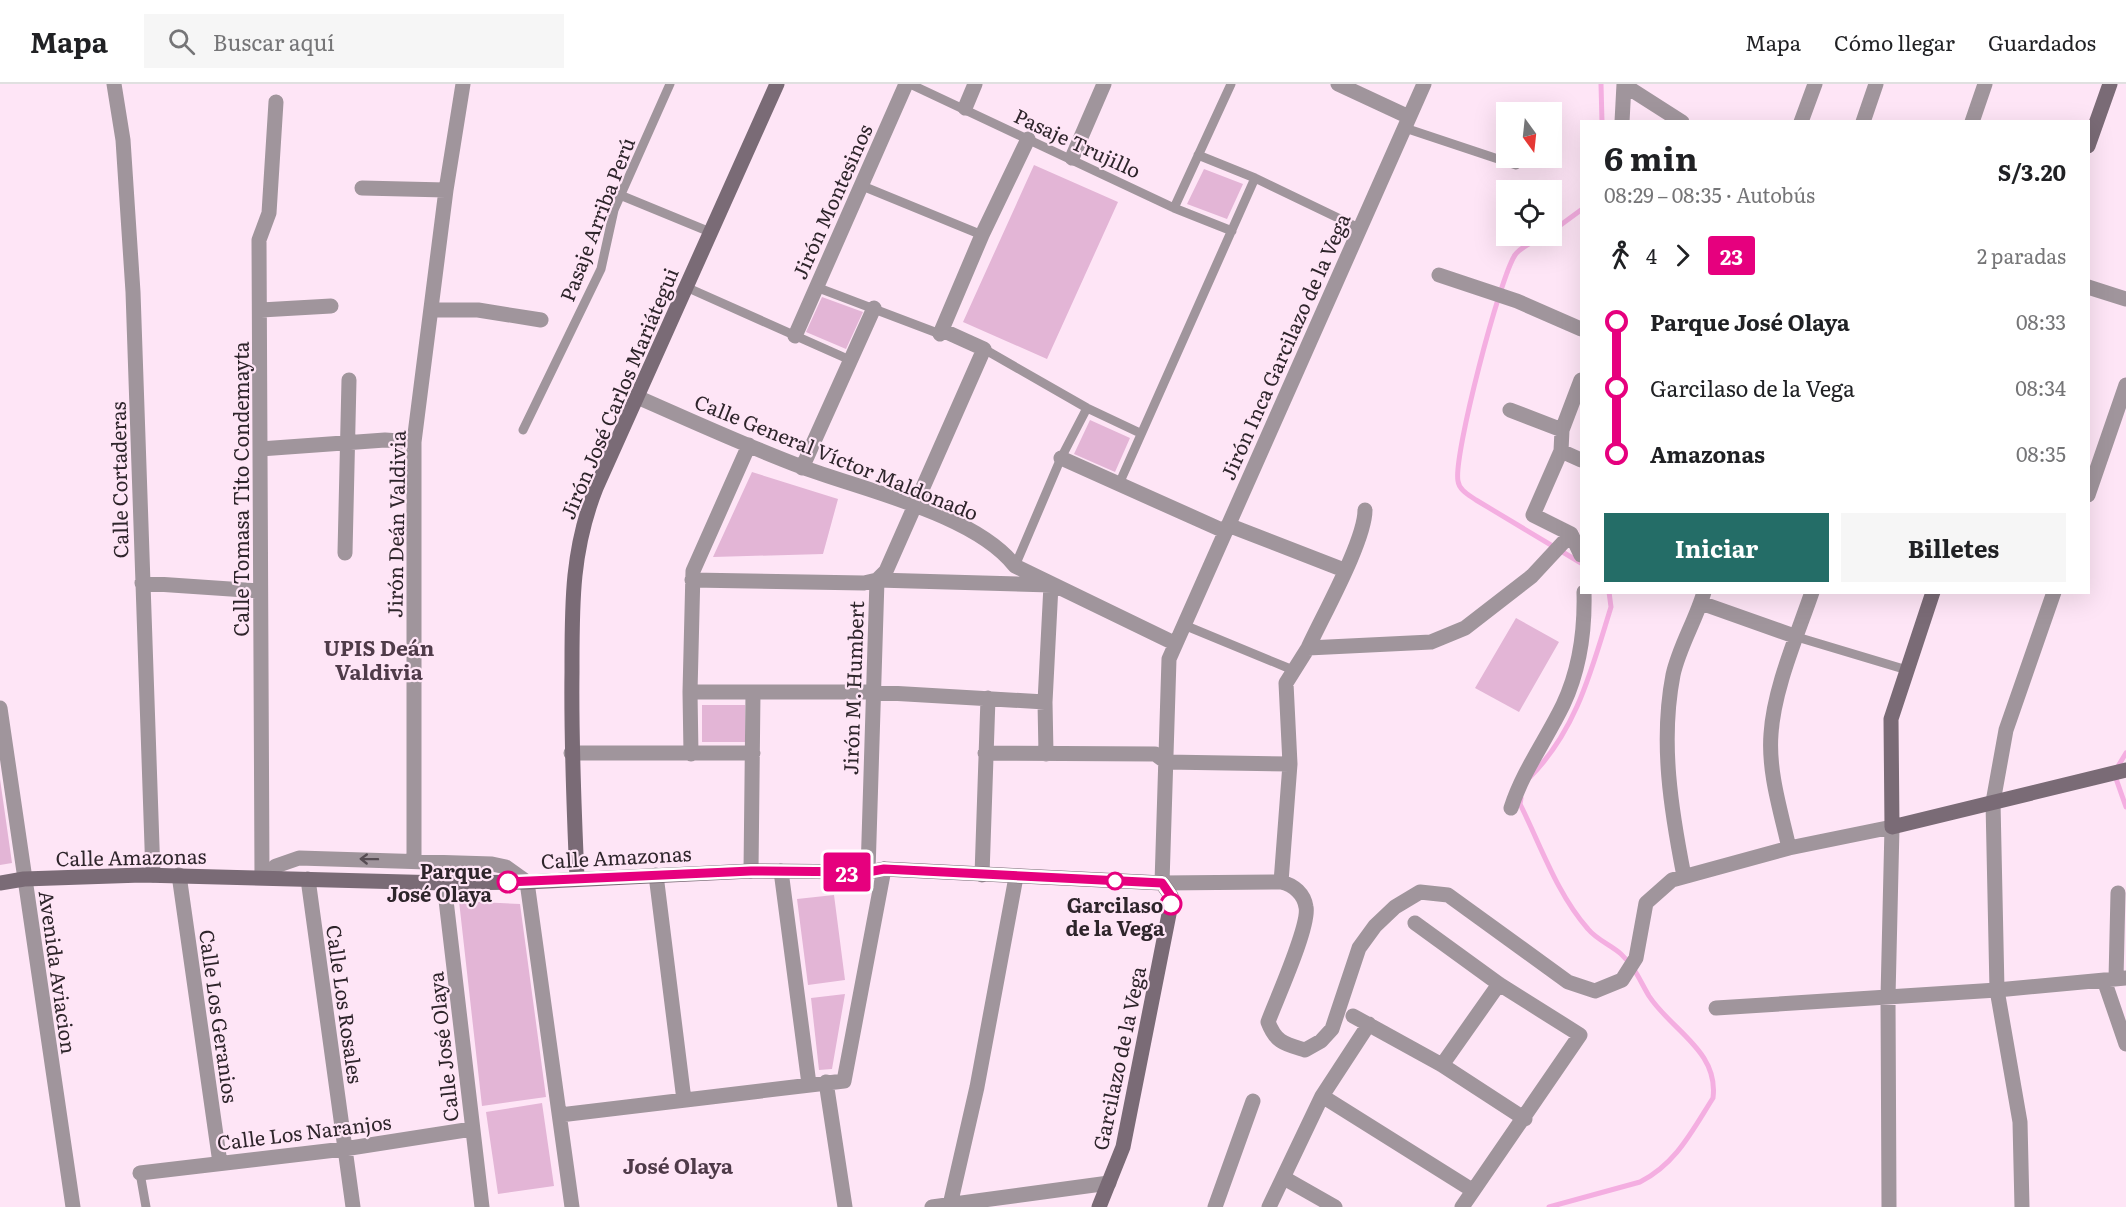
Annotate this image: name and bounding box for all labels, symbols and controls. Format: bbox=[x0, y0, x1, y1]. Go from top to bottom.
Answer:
search box bbox=[144, 14, 564, 68]
text: Mapa bbox=[30, 20, 108, 62]
icon: search bbox=[165, 25, 198, 58]
text: Buscar aquí bbox=[213, 25, 335, 58]
text: Mapa bbox=[1745, 26, 1801, 57]
text: Cómo llegar bbox=[1834, 26, 1955, 57]
text: Guardados bbox=[1988, 26, 2096, 57]
street label: Pasaje Trujillo bbox=[1010, 99, 1146, 185]
north arrow bbox=[1496, 102, 1562, 168]
map controls bbox=[1496, 102, 1562, 246]
street label: Jirón Montesinos bbox=[783, 119, 879, 283]
street label: Pasaje Arriba Perú bbox=[551, 132, 641, 305]
text: 6 min bbox=[1604, 132, 1698, 181]
text: S/3.20 bbox=[1998, 155, 2066, 188]
text: 08:29 – 08:35 · Autobús bbox=[1604, 179, 1815, 209]
button: locate bbox=[1496, 180, 1562, 246]
street label: Jirón Inca Garcilazo de la Vega bbox=[1212, 208, 1357, 484]
icon: walk bbox=[1604, 239, 1637, 272]
icon: forward bbox=[1666, 239, 1699, 272]
text: 4 bbox=[1646, 240, 1657, 270]
text: 23 bbox=[1720, 240, 1743, 271]
text: 2 paradas bbox=[1977, 240, 2066, 270]
street label: Jirón José Carlos Mariátegui bbox=[551, 262, 685, 523]
text: Parque José Olaya bbox=[1650, 305, 1850, 338]
text: 08:33 bbox=[2016, 306, 2066, 336]
street label: Calle Tomasa Tito Condemayta bbox=[225, 341, 255, 637]
text: Garcilaso de la Vega bbox=[1650, 371, 1855, 404]
text: 08:34 bbox=[2015, 372, 2066, 402]
street label: Calle General Víctor Maldonado bbox=[691, 385, 983, 527]
street label: Calle Cortaderas bbox=[102, 401, 134, 559]
street label: Jirón Deán Valdivia bbox=[378, 430, 412, 618]
text: Amazonas bbox=[1650, 437, 1765, 470]
text: 08:35 bbox=[2016, 438, 2066, 468]
button: Iniciar bbox=[1604, 513, 1829, 582]
button: Billetes bbox=[1841, 513, 2066, 582]
street label: Jirón M. Humbert bbox=[834, 600, 870, 776]
district label: UPIS Deán Valdivia bbox=[324, 631, 435, 686]
street label: Calle Amazonas bbox=[540, 837, 692, 875]
street label: Calle Amazonas bbox=[55, 840, 207, 872]
line badge: 23 bbox=[820, 852, 874, 892]
one-way arrow bbox=[360, 853, 380, 865]
place label: Parque José Olaya bbox=[387, 855, 492, 908]
text: 23 bbox=[836, 857, 859, 888]
marker: Parque José Olaya bbox=[497, 871, 519, 893]
marker: Garcilaso de la Vega bbox=[1106, 872, 1124, 890]
street label: Avenida Aviacion bbox=[33, 888, 85, 1056]
place label: Garcilaso de la Vega bbox=[1065, 889, 1165, 942]
unlabelled marker bbox=[1160, 893, 1182, 915]
street label: Calle Los Rosales bbox=[320, 923, 372, 1085]
street label: Calle Los Geranios bbox=[193, 927, 247, 1105]
street label: Garcilazo de la Vega bbox=[1084, 963, 1152, 1153]
street label: Calle José Olaya bbox=[419, 970, 465, 1124]
street label: Calle Los Naranjos bbox=[215, 1105, 393, 1157]
district label: José Olaya bbox=[623, 1149, 734, 1180]

